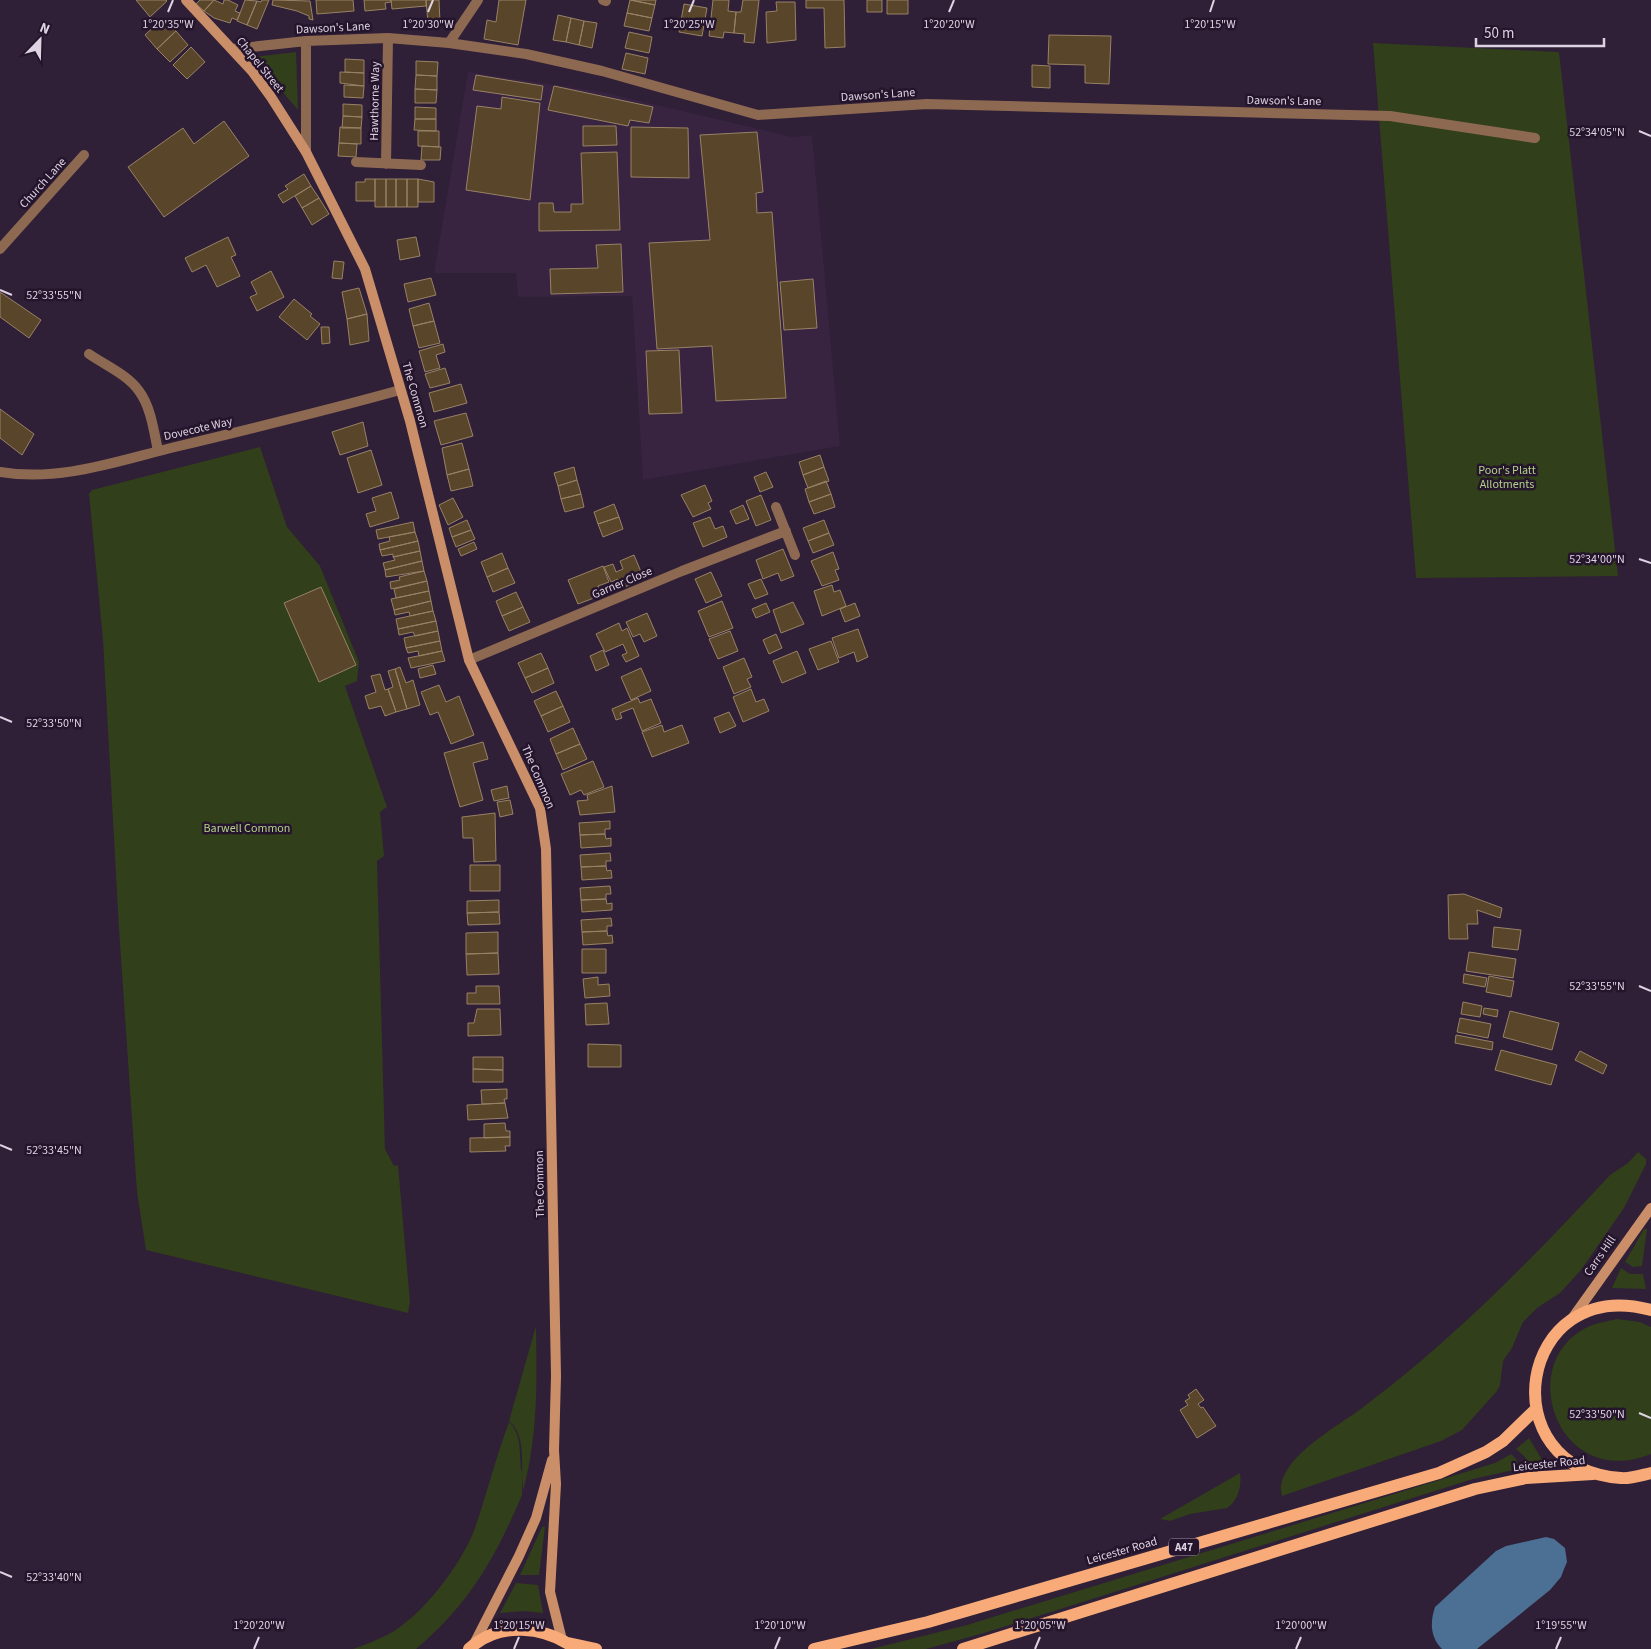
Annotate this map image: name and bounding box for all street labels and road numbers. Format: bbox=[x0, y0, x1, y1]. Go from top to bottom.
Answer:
street label: Dawson's Lane bbox=[295, 18, 371, 38]
street label: Chapel Street bbox=[232, 33, 288, 97]
street label: Hawthorne Way bbox=[366, 61, 384, 141]
street label: Dawson's Lane bbox=[840, 84, 916, 106]
street label: Dawson's Lane bbox=[1246, 92, 1322, 110]
street label: Church Lane bbox=[16, 154, 70, 212]
street label: The Common bbox=[398, 360, 432, 430]
street label: Dovecote Way bbox=[162, 413, 234, 445]
street label: Garner Close bbox=[589, 563, 655, 603]
street label: The Common bbox=[517, 743, 559, 811]
street label: The Common bbox=[531, 1150, 549, 1218]
street label: Carrs Hill bbox=[1580, 1232, 1620, 1280]
street label: Leicester Road bbox=[1512, 1452, 1586, 1476]
street label: Leicester Road bbox=[1085, 1533, 1159, 1569]
road number: A47 bbox=[1169, 1538, 1199, 1555]

